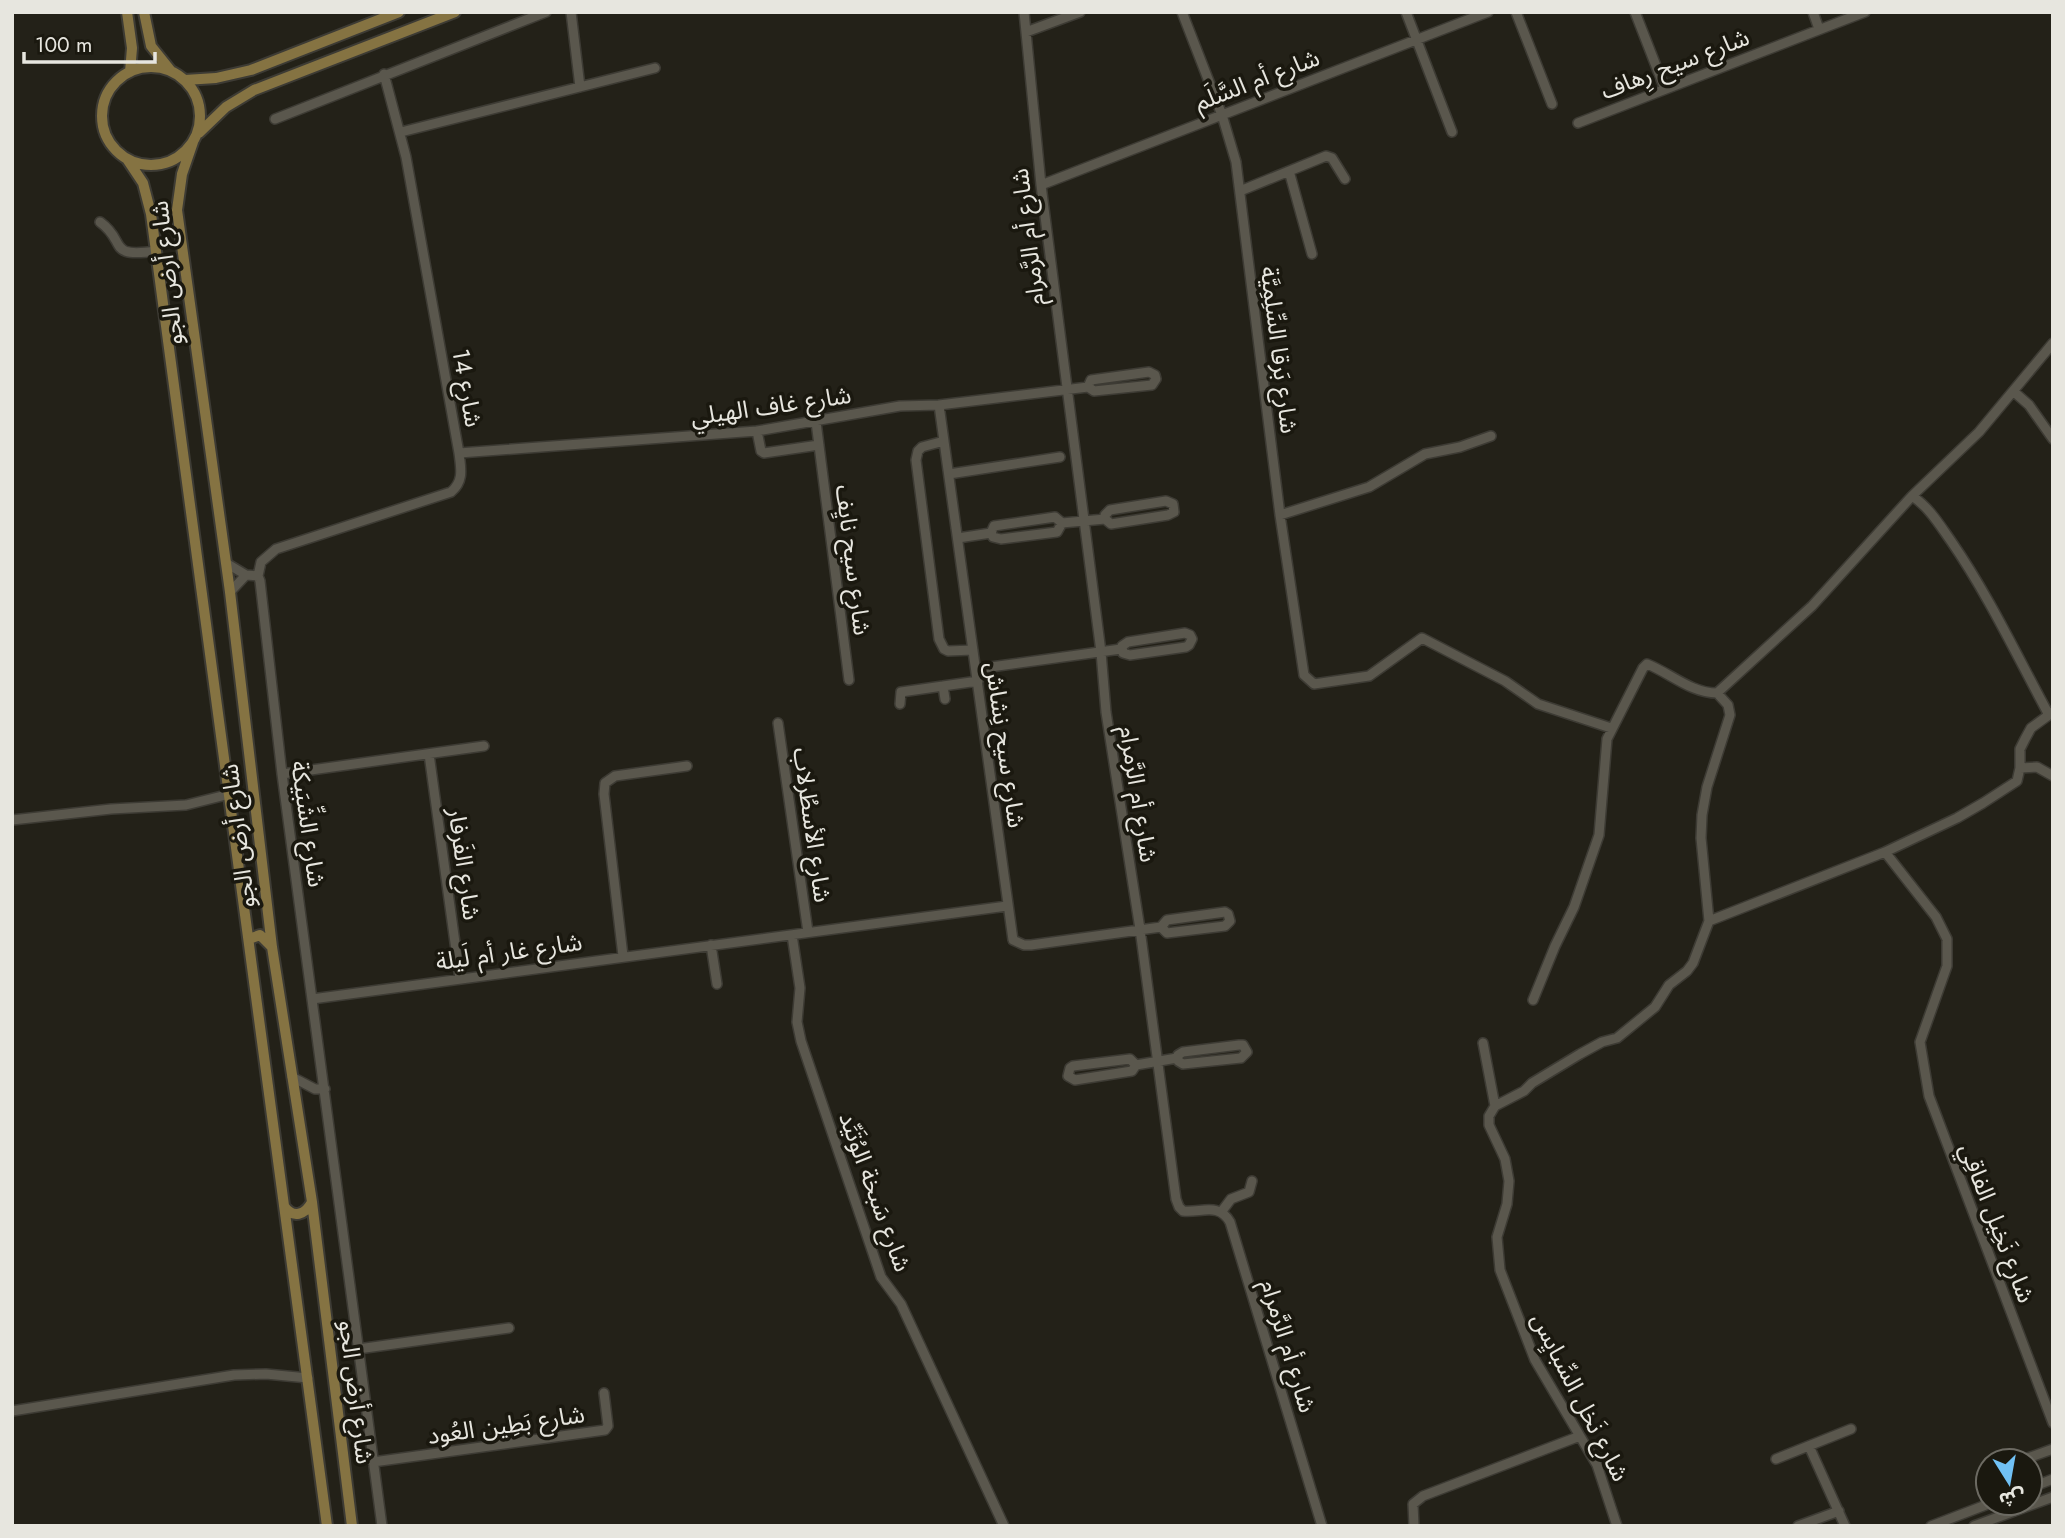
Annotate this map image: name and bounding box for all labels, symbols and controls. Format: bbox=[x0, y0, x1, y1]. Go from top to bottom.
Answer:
street label: شارع سيح رِهاف bbox=[1595, 19, 1755, 109]
scale bar bbox=[24, 21, 156, 65]
text: 100 m bbox=[35, 30, 92, 60]
street label: شارع أم السَّلَم bbox=[1189, 40, 1325, 120]
street label: شارع أم الرَّمرام bbox=[1002, 166, 1054, 308]
street label: شارع أرض الجو bbox=[142, 199, 191, 347]
street label: شارع بَرقا السِّلِمِيَّة bbox=[1252, 264, 1307, 436]
street label: شارع 14 bbox=[443, 346, 492, 430]
street label: شارع غاف الهيلي bbox=[688, 377, 854, 436]
street label: شارع سيح نايِف bbox=[826, 483, 880, 637]
street label: شارع سيح نِشاش bbox=[977, 660, 1034, 830]
street label: شارع أم الرَّمرام bbox=[1109, 723, 1167, 865]
street label: شارع الأسطُرلاب bbox=[784, 745, 841, 905]
street label: شارع الشِّبَيكة bbox=[282, 758, 337, 889]
street label: شارع أرض الجو bbox=[211, 762, 264, 910]
street label: شارع الفَرفار bbox=[439, 804, 490, 922]
street label: شارع غار أم لَيلة bbox=[433, 924, 585, 980]
street label: شارع سَبخة الوُتَيِّد bbox=[830, 1107, 921, 1276]
street label: شارع نَخِيل الفاقِي bbox=[1949, 1138, 2044, 1308]
street label: شارع أم الرَّمرام bbox=[1251, 1275, 1325, 1417]
street label: شارع نَخل السِّبايِس bbox=[1522, 1306, 1638, 1488]
street label: شارع أرض الجو bbox=[330, 1318, 383, 1466]
street label: شارع بَطِين العُود bbox=[425, 1396, 587, 1453]
north arrow bbox=[1974, 1447, 2044, 1517]
text: ش bbox=[1997, 1482, 2028, 1514]

